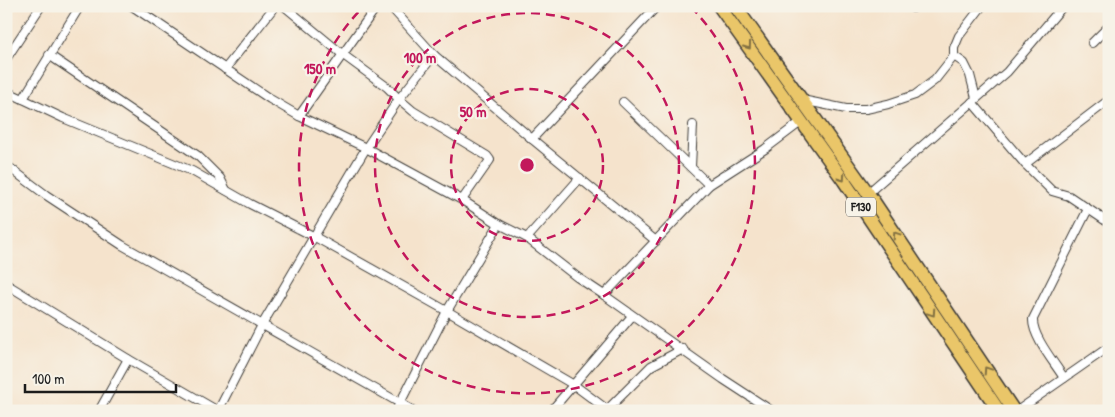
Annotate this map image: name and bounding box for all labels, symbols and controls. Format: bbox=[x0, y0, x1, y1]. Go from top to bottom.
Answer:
one-way arrow bbox=[742, 40, 750, 49]
text: 100 m bbox=[404, 47, 436, 68]
text: 150 m bbox=[304, 58, 336, 79]
text: 50 m bbox=[460, 101, 486, 122]
centre of rings bbox=[518, 156, 536, 174]
one-way arrow bbox=[836, 173, 845, 182]
road number: F130 bbox=[846, 198, 876, 216]
one-way arrow bbox=[893, 232, 902, 241]
one-way arrow bbox=[926, 308, 936, 317]
scale bar bbox=[25, 362, 176, 394]
one-way arrow bbox=[984, 367, 993, 376]
text: 100 m bbox=[32, 368, 65, 389]

